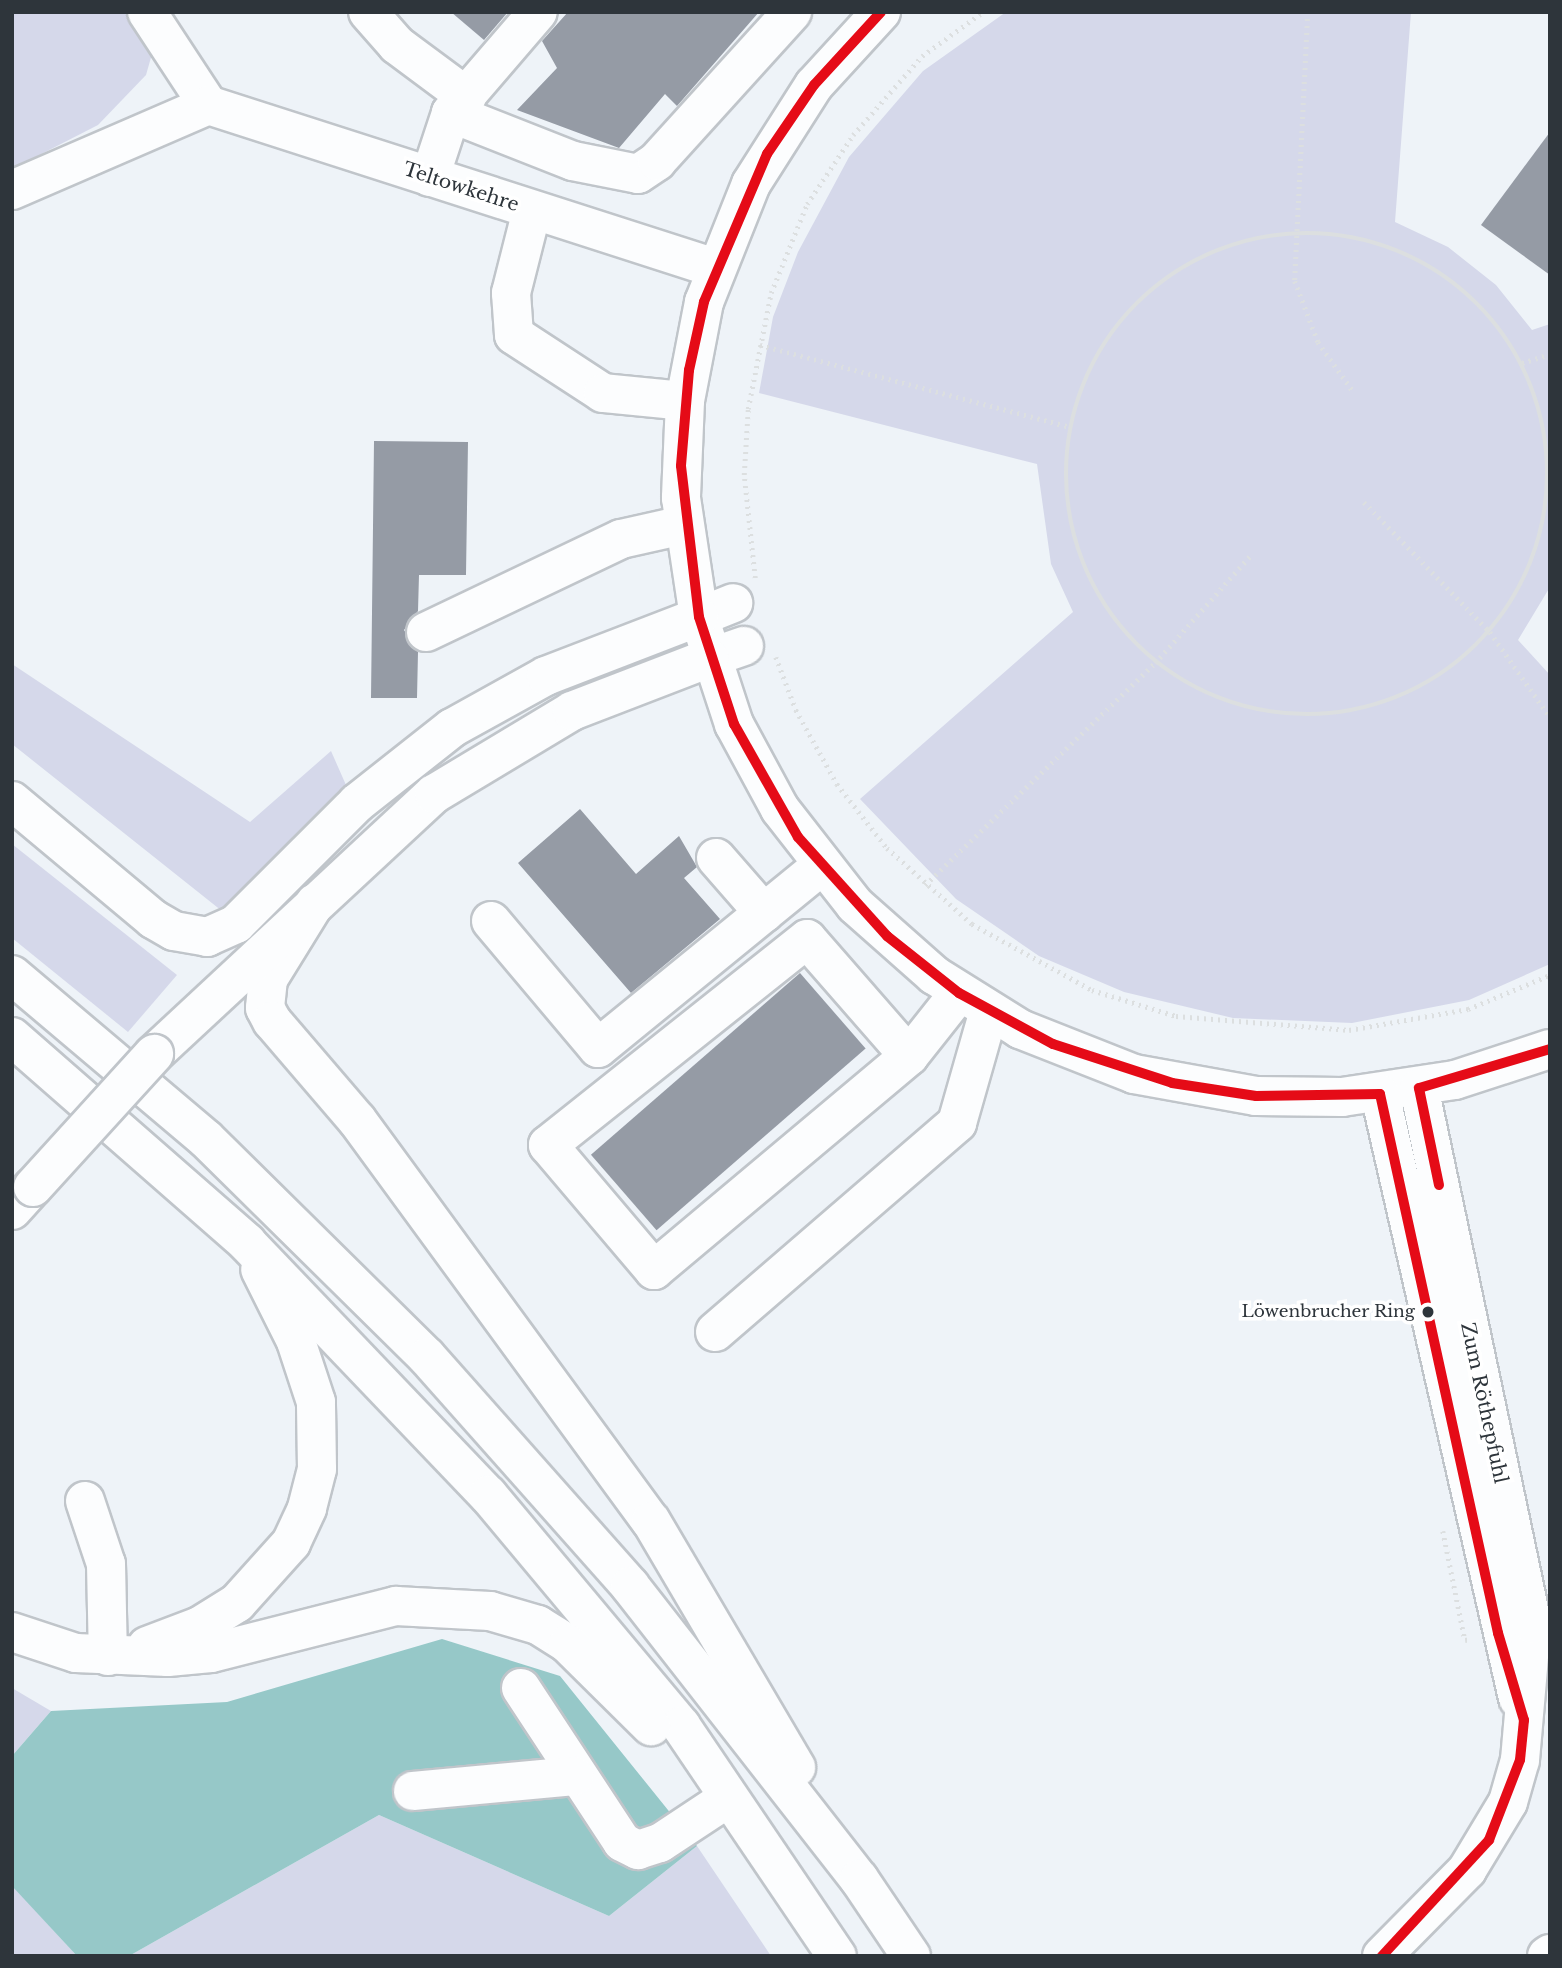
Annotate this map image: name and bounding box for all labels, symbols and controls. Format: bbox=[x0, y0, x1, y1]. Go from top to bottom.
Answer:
street label: Teltowkehre bbox=[400, 158, 522, 216]
place label: Löwenbrucher Ring bbox=[1241, 1302, 1415, 1322]
marker: Löwenbrucher Ring bbox=[1421, 1305, 1435, 1319]
street label: Zum Röthepfuhl bbox=[1456, 1320, 1512, 1486]

